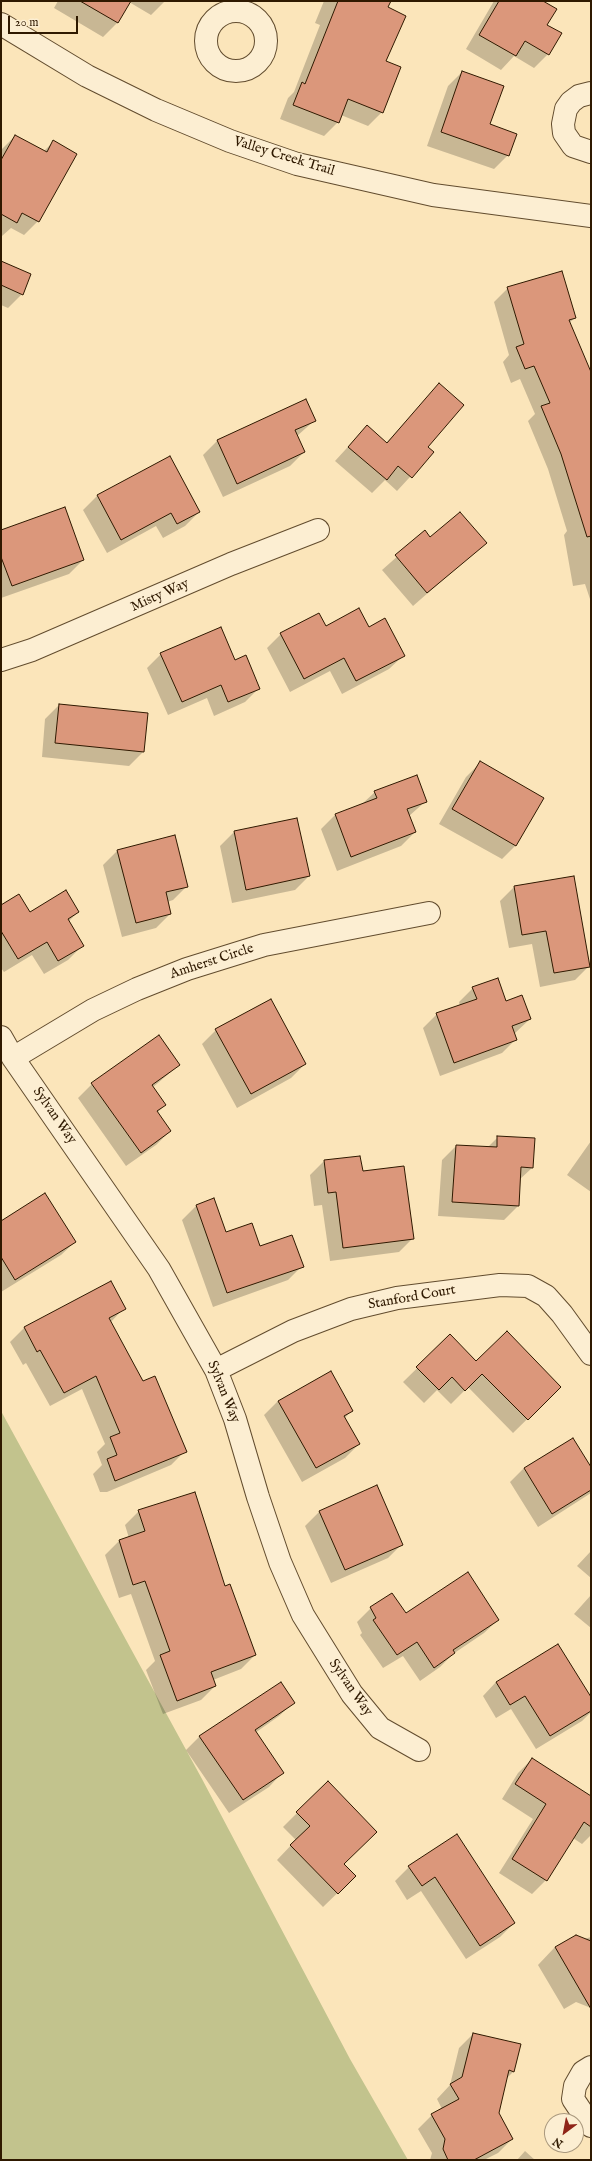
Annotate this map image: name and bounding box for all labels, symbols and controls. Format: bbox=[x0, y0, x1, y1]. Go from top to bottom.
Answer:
scale bar bbox=[10, 8, 80, 34]
text: 20 m bbox=[15, 15, 38, 30]
street label: Valley Creek Trail bbox=[231, 134, 337, 180]
street label: Misty Way bbox=[128, 576, 192, 616]
street label: Amherst Circle bbox=[168, 941, 256, 983]
street label: Sylvan Way bbox=[28, 1084, 80, 1148]
street label: Stanford Court bbox=[367, 1282, 457, 1314]
street label: Sylvan Way bbox=[203, 1359, 243, 1425]
street label: Sylvan Way bbox=[324, 1656, 376, 1720]
north arrow bbox=[544, 2113, 584, 2153]
text: N bbox=[550, 2134, 566, 2151]

